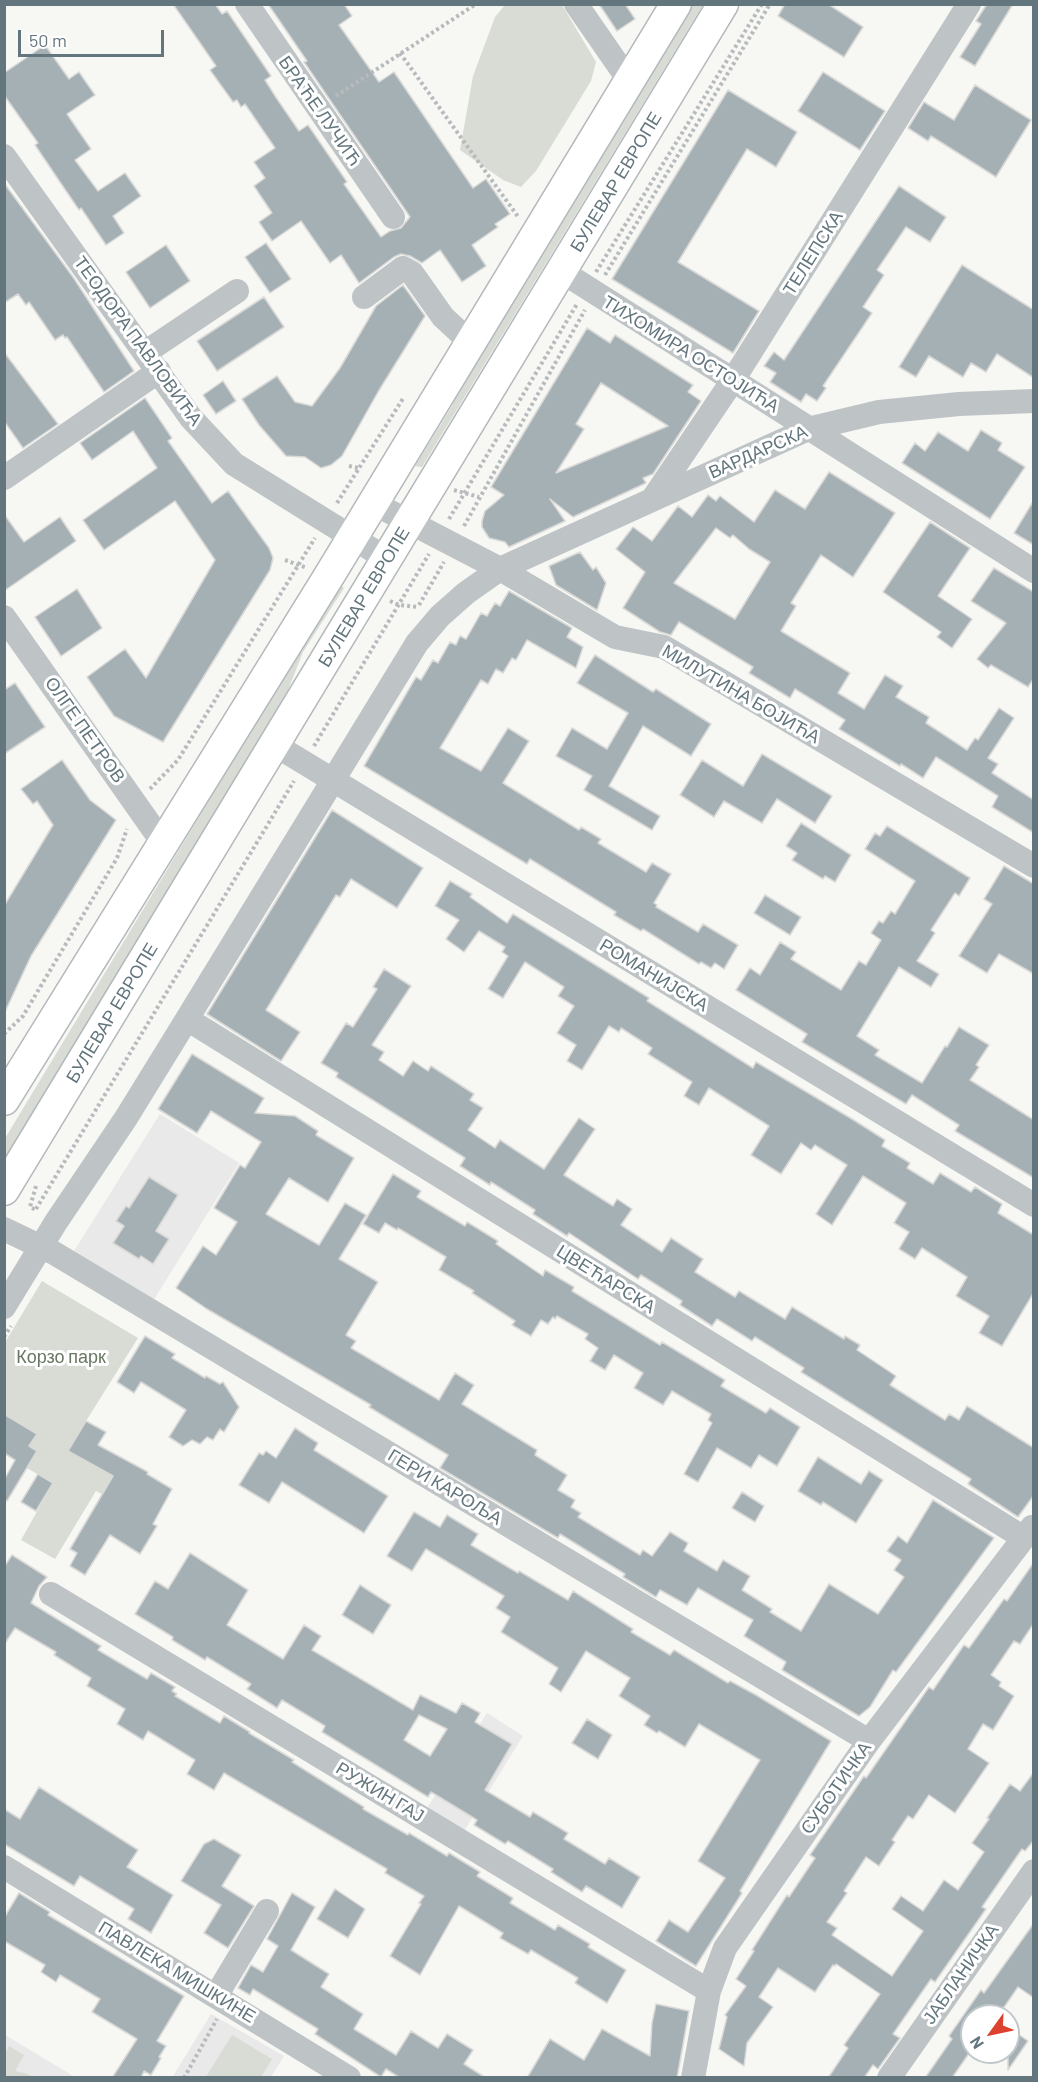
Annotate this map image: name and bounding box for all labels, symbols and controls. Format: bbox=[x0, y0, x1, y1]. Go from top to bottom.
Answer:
scale bar bbox=[21, 18, 166, 56]
text: 50 m bbox=[29, 29, 67, 51]
street label: БРАЋЕ ЛУЧИЋ bbox=[274, 52, 366, 170]
street label: БУЛЕВАР ЕВРОПЕ bbox=[566, 108, 666, 256]
street label: ТЕЛЕПСКА bbox=[779, 207, 847, 299]
street label: ТЕОДОРА ПАВЛОВИЋА bbox=[69, 252, 207, 430]
street label: ТИХОМИРА ОСТОЈИЋА bbox=[599, 291, 783, 417]
street label: ВАРДАРСКА bbox=[705, 421, 811, 483]
street label: БУЛЕВАР ЕВРОПЕ bbox=[314, 523, 414, 671]
street label: МИЛУТИНА БОЈИЋА bbox=[658, 640, 824, 748]
street label: ОЛГЕ ПЕТРОВ bbox=[40, 673, 130, 787]
street label: РОМАНИЈСКА bbox=[596, 934, 712, 1016]
street label: БУЛЕВАР ЕВРОПЕ bbox=[62, 939, 162, 1087]
street label: ЦВЕЋАРСКА bbox=[553, 1240, 659, 1318]
park label: Корзо парк bbox=[16, 1346, 106, 1368]
street label: ГЕРИ КАРОЉА bbox=[384, 1444, 506, 1530]
street label: СУБОТИЧКА bbox=[796, 1738, 876, 1838]
street label: РУЖИН ГАЈ bbox=[332, 1757, 428, 1827]
street label: ПАВЛЕКА МИШКИНЕ bbox=[95, 1917, 259, 2027]
street label: ЈАБЛАНИЧКА bbox=[919, 1920, 1003, 2028]
north arrow bbox=[960, 2004, 1020, 2064]
text: N bbox=[965, 2033, 987, 2053]

